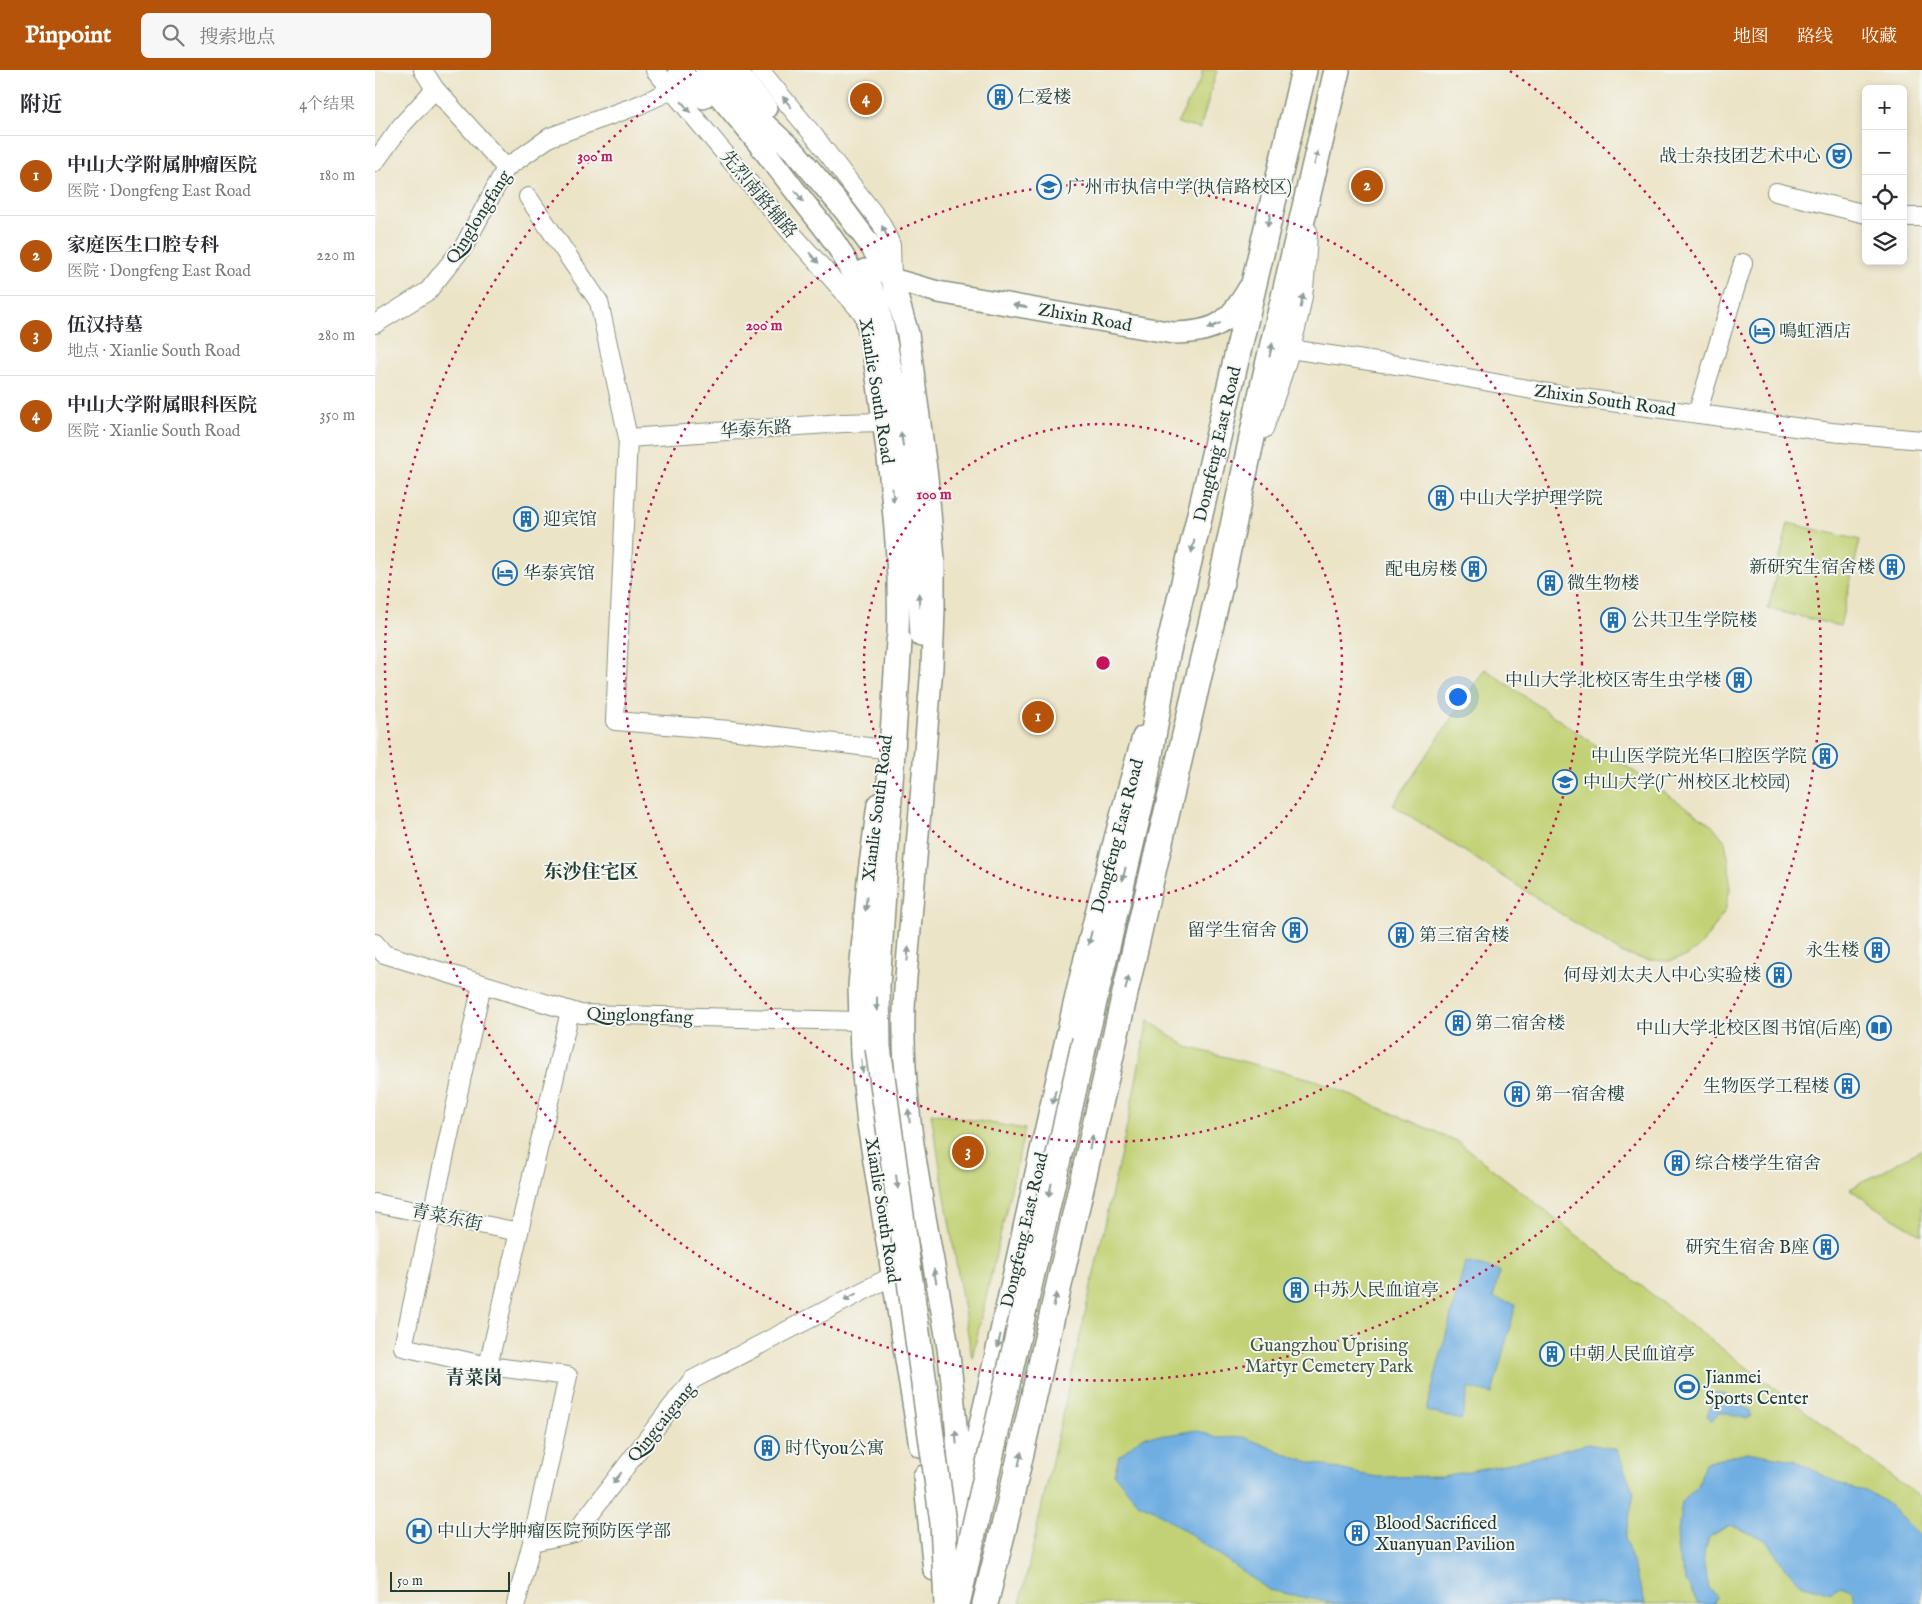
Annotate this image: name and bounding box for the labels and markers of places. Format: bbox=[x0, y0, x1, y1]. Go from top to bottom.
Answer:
pin: 4 bbox=[850, 80, 882, 118]
building icon: 仁爱楼 bbox=[987, 84, 1013, 110]
place label: 仁爱楼 bbox=[1017, 87, 1071, 110]
theatre icon: 战士杂技团艺术中心 bbox=[1826, 143, 1852, 169]
place label: 战士杂技团艺术中心 bbox=[1659, 146, 1821, 169]
pin: 2 bbox=[1351, 167, 1383, 205]
school or university icon: 广州市执信中学(执信路校区) bbox=[1036, 174, 1062, 200]
place label: 广州市执信中学(执信路校区) bbox=[1067, 177, 1292, 200]
hotel icon: 鳴虹酒店 bbox=[1749, 318, 1775, 344]
place label: 鳴虹酒店 bbox=[1779, 321, 1851, 344]
building icon: 中山大学护理学院 bbox=[1428, 485, 1454, 511]
place label: 中山大学护理学院 bbox=[1459, 488, 1603, 511]
building icon: 迎宾馆 bbox=[513, 506, 539, 532]
place label: 迎宾馆 bbox=[543, 509, 597, 532]
building icon: 新研究生宿舍楼 bbox=[1879, 554, 1905, 580]
building icon: 配电房楼 bbox=[1461, 556, 1487, 582]
place label: 新研究生宿舍楼 bbox=[1749, 557, 1875, 580]
place label: 配电房楼 bbox=[1385, 559, 1457, 582]
hotel icon: 华泰宾馆 bbox=[492, 560, 518, 586]
place label: 华泰宾馆 bbox=[523, 563, 595, 586]
building icon: 微生物楼 bbox=[1537, 570, 1563, 596]
place label: 微生物楼 bbox=[1567, 573, 1639, 596]
building icon: 公共卫生学院楼 bbox=[1600, 607, 1626, 633]
place label: 公共卫生学院楼 bbox=[1631, 610, 1757, 633]
centre of rings bbox=[1094, 654, 1112, 672]
building icon: 中山大学北校区寄生虫学楼 bbox=[1726, 667, 1752, 693]
place label: 中山大学北校区寄生虫学楼 bbox=[1505, 670, 1721, 693]
pin: 1 bbox=[1022, 698, 1054, 736]
building icon: 中山医学院光华口腔医学院 bbox=[1812, 743, 1838, 769]
place label: 中山医学院光华口腔医学院 bbox=[1591, 746, 1807, 769]
school or university icon: 中山大学(广州校区北校园) bbox=[1552, 769, 1578, 795]
place label: 中山大学(广州校区北校园) bbox=[1583, 772, 1790, 795]
building icon: 留学生宿舍 bbox=[1282, 917, 1308, 943]
place label: 留学生宿舍 bbox=[1187, 920, 1277, 943]
building icon: 第三宿舍楼 bbox=[1388, 922, 1414, 948]
place label: 第三宿舍楼 bbox=[1419, 925, 1509, 948]
building icon: 永生楼 bbox=[1864, 937, 1890, 963]
place label: 永生楼 bbox=[1805, 940, 1859, 963]
building icon: 何母刘太夫人中心实验楼 bbox=[1766, 962, 1792, 988]
place label: 何母刘太夫人中心实验楼 bbox=[1563, 965, 1761, 988]
building icon: 第二宿舍楼 bbox=[1445, 1010, 1471, 1036]
place label: 第二宿舍楼 bbox=[1475, 1013, 1565, 1036]
library icon: 中山大学北校区图书馆(后座) bbox=[1866, 1015, 1892, 1041]
place label: 中山大学北校区图书馆(后座) bbox=[1636, 1018, 1861, 1041]
building icon: 生物医学工程楼 bbox=[1834, 1073, 1860, 1099]
place label: 生物医学工程楼 bbox=[1703, 1076, 1829, 1099]
building icon: 第一宿舍樓 bbox=[1504, 1081, 1530, 1107]
place label: 第一宿舍樓 bbox=[1535, 1084, 1625, 1107]
pin: 3 bbox=[952, 1133, 984, 1171]
building icon: 综合楼学生宿舍 bbox=[1664, 1150, 1690, 1176]
place label: 综合楼学生宿舍 bbox=[1695, 1153, 1821, 1176]
building icon: 研究生宿舍 B座 bbox=[1813, 1234, 1839, 1260]
place label: 研究生宿舍 B座 bbox=[1685, 1237, 1809, 1260]
building icon: 中苏人民血谊亭 bbox=[1283, 1277, 1309, 1303]
place label: 中苏人民血谊亭 bbox=[1313, 1280, 1439, 1303]
building icon: 中朝人民血谊亭 bbox=[1539, 1341, 1565, 1367]
place label: 中朝人民血谊亭 bbox=[1569, 1344, 1695, 1367]
place label: Jianmei Sports Center bbox=[1703, 1367, 1809, 1411]
sports icon: Jianmei Sports Center bbox=[1674, 1374, 1700, 1400]
building icon: 时代you公寓 bbox=[754, 1435, 780, 1461]
place label: 时代you公寓 bbox=[785, 1438, 884, 1461]
place label: Blood Sacrificed Xuanyuan Pavilion bbox=[1375, 1513, 1515, 1557]
hospital icon: 中山大学肿瘤医院预防医学部 bbox=[406, 1518, 432, 1544]
building icon: Blood Sacrificed Xuanyuan Pavilion bbox=[1344, 1520, 1370, 1546]
place label: 中山大学肿瘤医院预防医学部 bbox=[437, 1521, 671, 1544]

